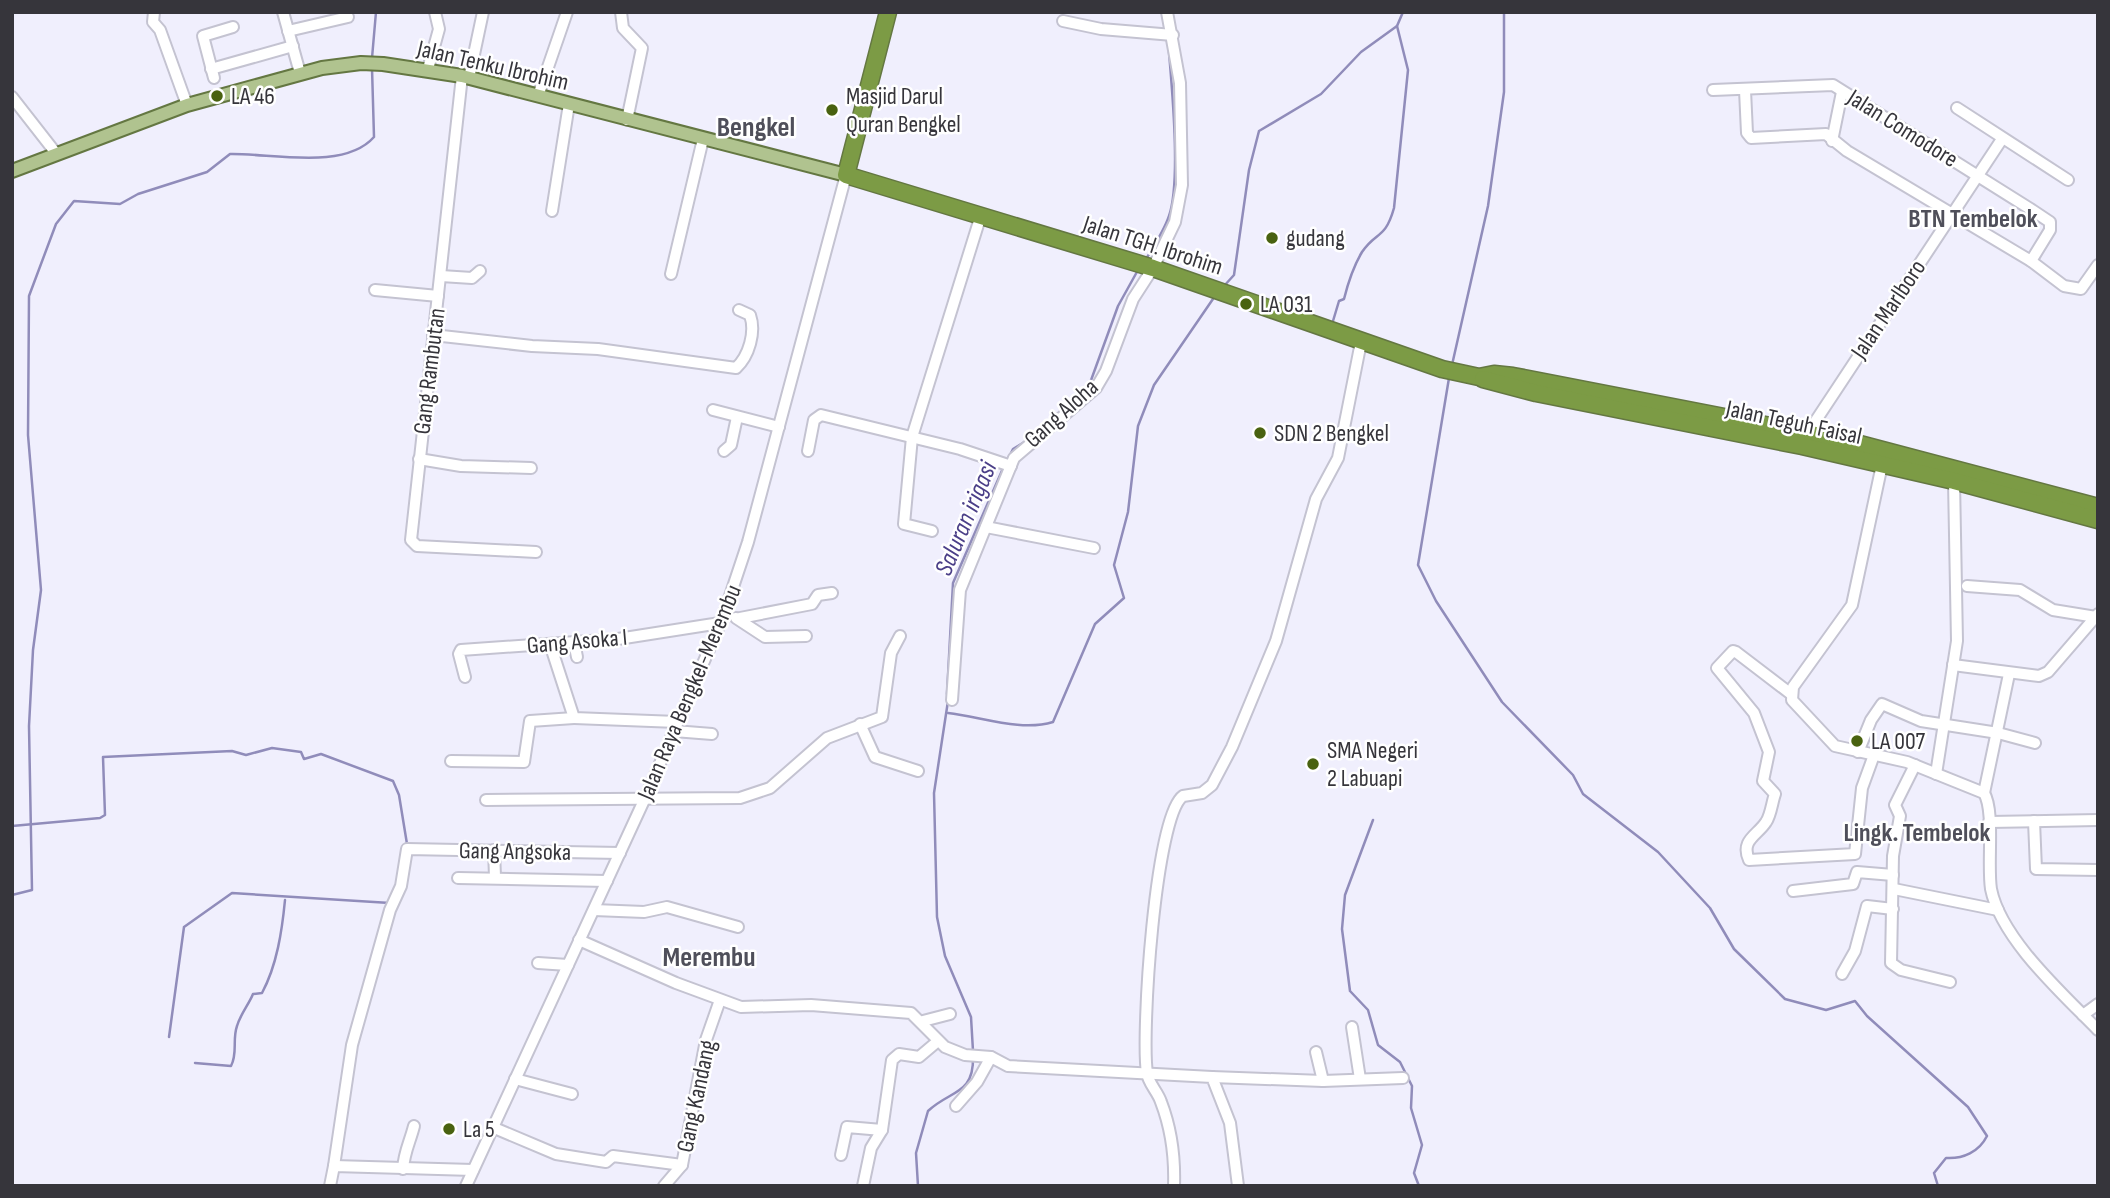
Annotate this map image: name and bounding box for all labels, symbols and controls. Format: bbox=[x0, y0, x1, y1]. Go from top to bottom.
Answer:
street label: Jalan Tenku Ibrohim bbox=[413, 34, 571, 97]
place label: LA 46 bbox=[231, 82, 275, 111]
place label: Masjid Darul Quran Bengkel bbox=[846, 82, 961, 139]
street label: Jalan Comodore bbox=[1841, 83, 1963, 174]
marker: LA 46 bbox=[209, 88, 225, 104]
marker: Masjid Darul Quran Bengkel bbox=[824, 102, 840, 118]
district label: Bengkel bbox=[717, 111, 795, 144]
district label: BTN Tembelok bbox=[1908, 204, 2038, 235]
street label: Jalan TGH. Ibrohim bbox=[1078, 209, 1226, 282]
place label: gudang bbox=[1286, 224, 1345, 253]
marker: gudang bbox=[1264, 230, 1280, 246]
street label: Jalan Marlboro bbox=[1844, 254, 1932, 365]
place label: LA 031 bbox=[1260, 290, 1313, 319]
marker: LA 031 bbox=[1238, 296, 1254, 312]
street label: Gang Rambutan bbox=[407, 306, 452, 436]
street label: Gang Aloha bbox=[1018, 373, 1104, 454]
street label: Jalan Teguh Faisal bbox=[1722, 394, 1864, 451]
place label: SDN 2 Bengkel bbox=[1274, 419, 1389, 448]
marker: SDN 2 Bengkel bbox=[1252, 425, 1268, 441]
water label: Saluran irigasi bbox=[928, 456, 1005, 580]
street label: Jalan Raya Bengkel-Merembu bbox=[631, 580, 748, 805]
street label: Gang Asoka I bbox=[526, 623, 628, 660]
place label: LA 007 bbox=[1871, 727, 1926, 756]
marker: LA 007 bbox=[1849, 733, 1865, 749]
place label: SMA Negeri 2 Labuapi bbox=[1327, 736, 1418, 793]
marker: SMA Negeri 2 Labuapi bbox=[1305, 756, 1321, 772]
district label: Lingk. Tembelok bbox=[1843, 818, 1991, 849]
street label: Gang Angsoka bbox=[459, 836, 571, 867]
district label: Merembu bbox=[663, 941, 755, 974]
street label: Gang Kandang bbox=[670, 1037, 723, 1155]
place label: La 5 bbox=[463, 1115, 495, 1144]
marker: La 5 bbox=[441, 1121, 457, 1137]

